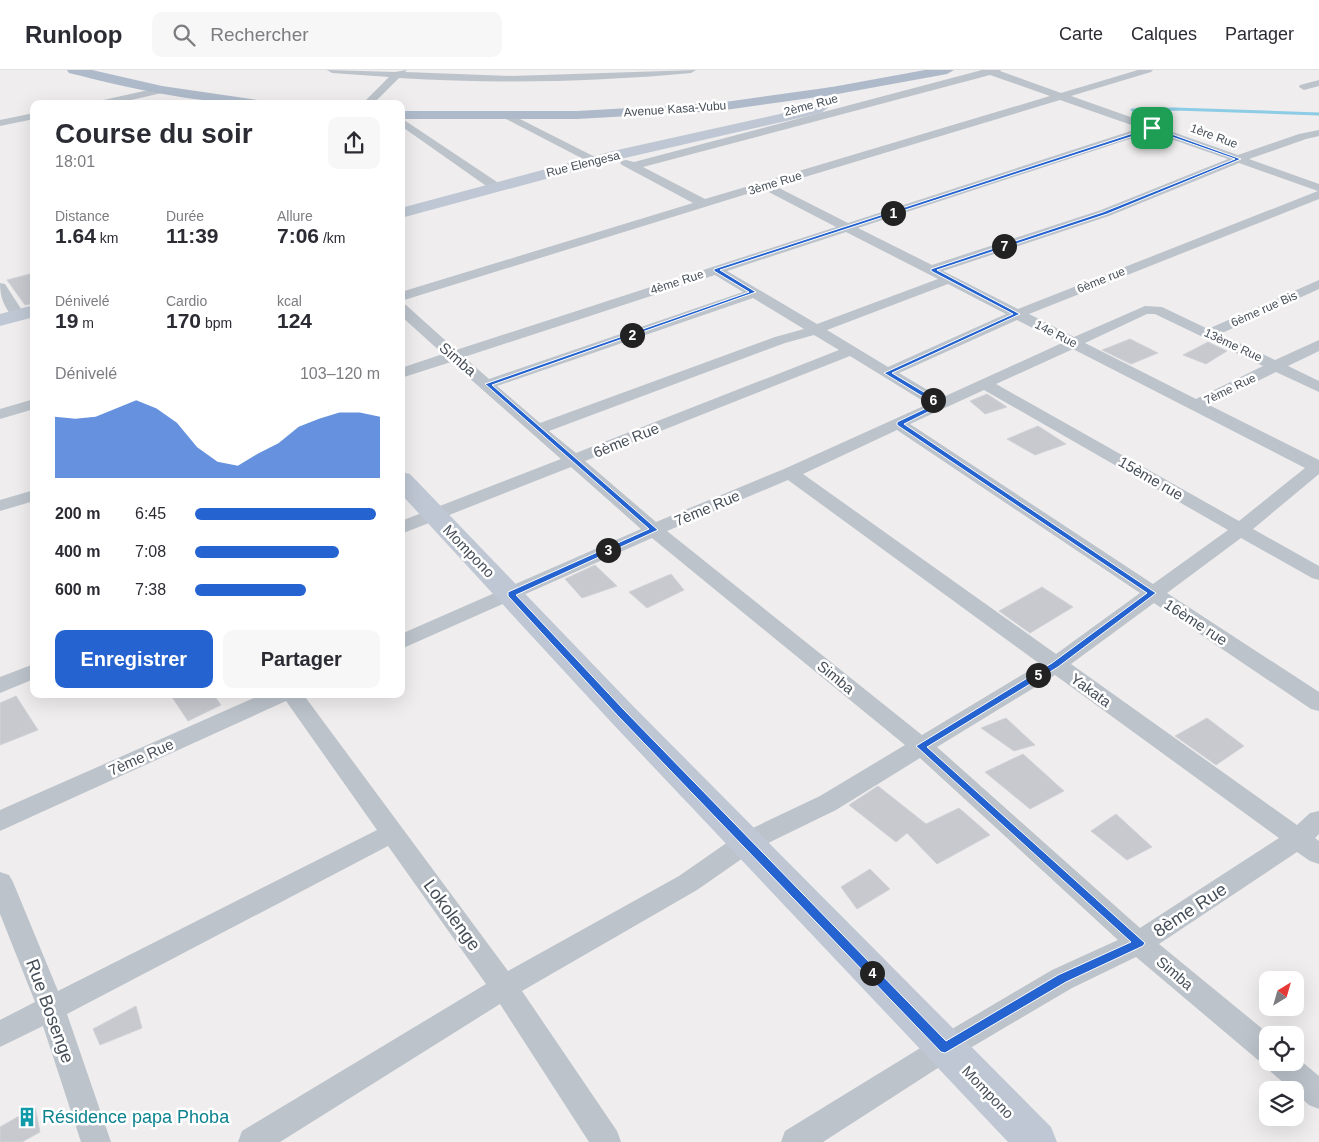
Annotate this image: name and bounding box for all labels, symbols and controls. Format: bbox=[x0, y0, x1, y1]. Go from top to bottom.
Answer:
search box bbox=[152, 12, 502, 57]
text: Runloop bbox=[25, 21, 122, 48]
icon: search bbox=[170, 21, 198, 49]
text: Rechercher bbox=[210, 24, 309, 45]
text: Carte bbox=[1059, 24, 1103, 44]
text: Calques bbox=[1131, 24, 1197, 44]
text: Partager bbox=[1225, 24, 1294, 44]
street label: 2ème Rue bbox=[782, 91, 840, 119]
street label: Avenue Kasa-Vubu bbox=[623, 98, 727, 120]
pin bbox=[1131, 107, 1173, 149]
icon: arrive bbox=[1138, 114, 1166, 142]
button: share bbox=[328, 117, 380, 169]
text: Course du soir bbox=[55, 118, 253, 149]
street label: 1ère Rue bbox=[1188, 121, 1240, 151]
street label: Rue Elengesa bbox=[545, 148, 622, 180]
text: 18:01 bbox=[55, 153, 95, 170]
street label: 3ème Rue bbox=[746, 168, 804, 198]
pin: 1 bbox=[880, 200, 906, 226]
text: 1 bbox=[890, 205, 897, 221]
text: Distance bbox=[55, 208, 109, 224]
text: Durée bbox=[166, 208, 204, 224]
text: Allure bbox=[277, 208, 313, 224]
text: 1.64 bbox=[55, 224, 96, 247]
text: 11:39 bbox=[166, 224, 219, 247]
text: 7:06 bbox=[277, 224, 319, 247]
text: km bbox=[96, 230, 118, 246]
text: /km bbox=[319, 230, 345, 246]
pin: 7 bbox=[992, 234, 1016, 258]
text: 7 bbox=[1001, 238, 1008, 254]
street label: 6ème rue bbox=[1075, 264, 1127, 296]
street label: 4ème Rue bbox=[649, 267, 706, 297]
street label: 6ème rue Bis bbox=[1229, 288, 1299, 330]
text: Dénivelé bbox=[55, 293, 109, 309]
text: Cardio bbox=[166, 293, 207, 309]
text: kcal bbox=[277, 293, 302, 309]
text: 19 bbox=[55, 309, 78, 332]
text: 170 bbox=[166, 309, 201, 332]
text: 124 bbox=[277, 309, 312, 332]
text: m bbox=[78, 315, 94, 331]
text: bpm bbox=[201, 315, 232, 331]
street label: 14e Rue bbox=[1033, 317, 1080, 351]
pin: 2 bbox=[620, 322, 644, 348]
street label: 13ème Rue bbox=[1202, 326, 1264, 365]
text: 2 bbox=[629, 327, 636, 343]
street label: Simba bbox=[436, 339, 480, 380]
text: Dénivelé bbox=[55, 365, 117, 382]
text: 103–120 m bbox=[300, 365, 380, 382]
street label: 7ème Rue bbox=[1202, 370, 1258, 407]
pin: 6 bbox=[920, 388, 946, 412]
text: 6 bbox=[930, 392, 937, 408]
street label: 6ème Rue bbox=[591, 419, 661, 461]
street label: 15ème rue bbox=[1116, 453, 1186, 503]
street label: 7ème Rue bbox=[672, 487, 742, 529]
text: 200 m bbox=[55, 505, 100, 522]
text: 6:45 bbox=[135, 505, 166, 522]
street label: Mompono bbox=[440, 521, 498, 581]
pin: 3 bbox=[596, 538, 620, 562]
text: 3 bbox=[605, 542, 612, 558]
text: 400 m bbox=[55, 543, 100, 560]
text: 7:08 bbox=[135, 543, 166, 560]
text: 600 m bbox=[55, 581, 100, 598]
text: 7:38 bbox=[135, 581, 166, 598]
street label: 16ème rue bbox=[1161, 595, 1231, 649]
button: Enregistrer bbox=[55, 630, 213, 688]
button: Partager bbox=[223, 630, 380, 688]
street label: Simba bbox=[814, 657, 858, 697]
pin: 5 bbox=[1026, 662, 1050, 688]
text: 5 bbox=[1035, 667, 1042, 683]
street label: Yakata bbox=[1068, 670, 1115, 711]
street label: 7ème Rue bbox=[106, 735, 176, 779]
street label: Lokolenge bbox=[419, 876, 485, 954]
street label: 8ème Rue bbox=[1150, 879, 1230, 941]
street label: Simba bbox=[1153, 953, 1197, 994]
street label: Rue Bosenge bbox=[22, 956, 78, 1066]
pin: 4 bbox=[860, 960, 884, 986]
text: 4 bbox=[869, 965, 876, 981]
north arrow bbox=[1259, 971, 1304, 1016]
map controls bbox=[1259, 971, 1304, 1126]
button: locate bbox=[1259, 1026, 1304, 1071]
street label: Mompono bbox=[959, 1062, 1017, 1122]
button: layers bbox=[1259, 1081, 1304, 1126]
building icon: Résidence papa Phoba bbox=[16, 1106, 38, 1128]
place label: Résidence papa Phoba bbox=[42, 1107, 230, 1127]

